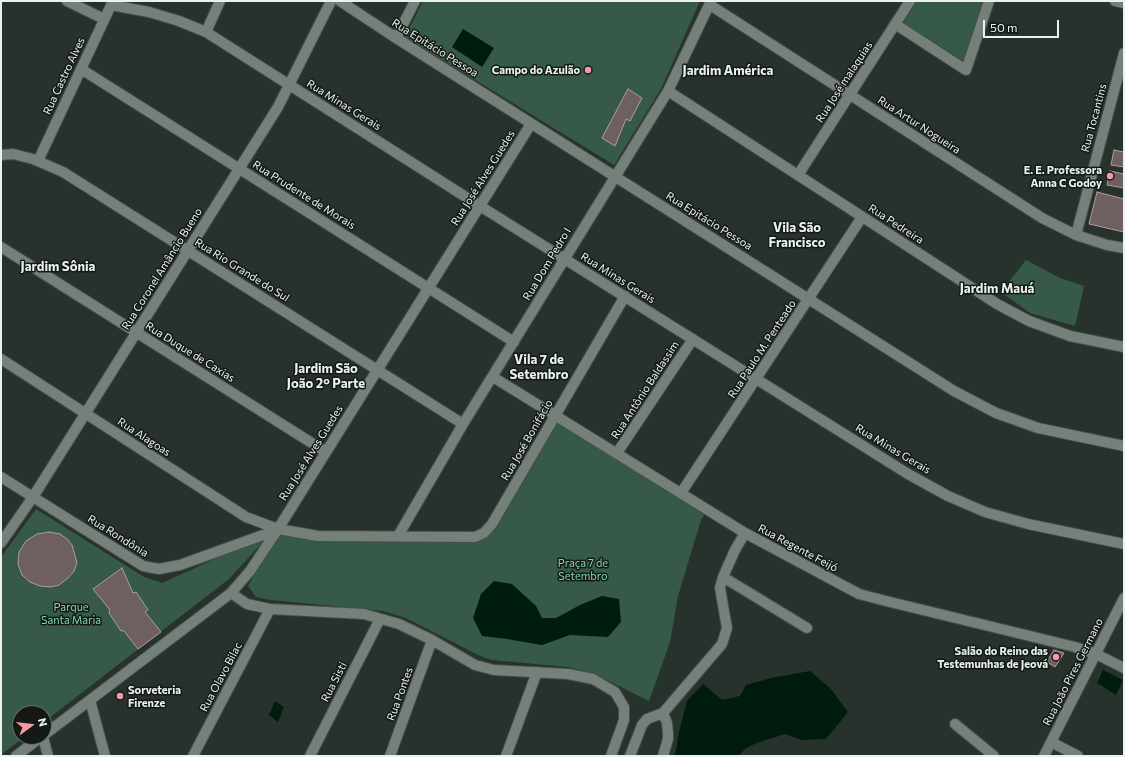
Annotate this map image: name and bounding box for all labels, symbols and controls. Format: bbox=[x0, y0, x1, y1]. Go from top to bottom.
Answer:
scale bar bbox=[985, 12, 1061, 38]
street label: Rua Epitácio Pessoa bbox=[389, 16, 481, 80]
text: 50 m bbox=[990, 20, 1018, 34]
street label: Rua Castro Alves bbox=[40, 35, 88, 117]
street label: Rua José malaquias bbox=[813, 39, 875, 125]
place label: Campo do Azulão bbox=[492, 63, 580, 77]
district label: Jardim América bbox=[683, 63, 773, 79]
marker: Campo do Azulão bbox=[583, 65, 593, 75]
street label: Rua Minas Gerais bbox=[304, 77, 384, 133]
street label: Rua Tocantins bbox=[1079, 82, 1109, 154]
street label: Rua Artur Nogueira bbox=[875, 93, 963, 157]
street label: Rua José Alves Guedes bbox=[448, 128, 518, 228]
street label: Rua Prudente de Morais bbox=[250, 158, 358, 232]
place label: E. E. Professora Anna C Godoy bbox=[1024, 163, 1102, 189]
marker: E. E. Professora Anna C Godoy bbox=[1105, 171, 1115, 181]
street label: Rua Epitácio Pessoa bbox=[663, 189, 755, 253]
street label: Rua Pedreira bbox=[866, 201, 926, 247]
street label: Rua Coronel Amâncio Bueno bbox=[119, 206, 205, 332]
district label: Vila São Francisco bbox=[768, 220, 826, 251]
street label: Rua Dom Pedro I bbox=[520, 225, 574, 303]
street label: Rua Rio Grande do Sul bbox=[192, 235, 292, 305]
street label: Rua Minas Gerais bbox=[578, 250, 658, 306]
district label: Jardim Sônia bbox=[21, 259, 95, 275]
district label: Jardim Mauá bbox=[960, 281, 1034, 297]
street label: Rua Paulo M. Penteado bbox=[725, 297, 799, 401]
street label: Rua Duque de Caxias bbox=[143, 319, 237, 385]
street label: Rua Antônio Baldassim bbox=[608, 339, 682, 441]
district label: Vila 7 de Setembro bbox=[510, 352, 568, 383]
district label: Jardim São João 2° Parte bbox=[287, 361, 365, 392]
street label: Rua José Bonifácio bbox=[498, 397, 556, 483]
street label: Rua José Alves Guedes bbox=[276, 403, 346, 503]
street label: Rua Alagoas bbox=[115, 415, 173, 459]
street label: Rua Minas Gerais bbox=[853, 421, 933, 477]
street label: Rua Rondônia bbox=[85, 512, 151, 560]
street label: Rua Regente Feijó bbox=[756, 521, 840, 575]
park label: Praça 7 de Setembro bbox=[558, 556, 608, 582]
park label: Parque Santa Maria bbox=[41, 600, 101, 626]
street label: Rua João Pires Germano bbox=[1040, 616, 1106, 728]
street label: Rua Olavo Bilac bbox=[197, 640, 245, 714]
place label: Salão do Reino das Testemunhas de Jeová bbox=[937, 644, 1048, 670]
marker: Salão do Reino das Testemunhas de Jeová bbox=[1051, 652, 1061, 662]
street label: Rua Sisti bbox=[318, 660, 350, 704]
street label: Rua Pontes bbox=[384, 665, 416, 723]
place label: Sorveteria Firenze bbox=[128, 683, 181, 709]
marker: Sorveteria Firenze bbox=[115, 691, 125, 701]
north arrow bbox=[12, 705, 52, 745]
text: N bbox=[36, 716, 50, 728]

